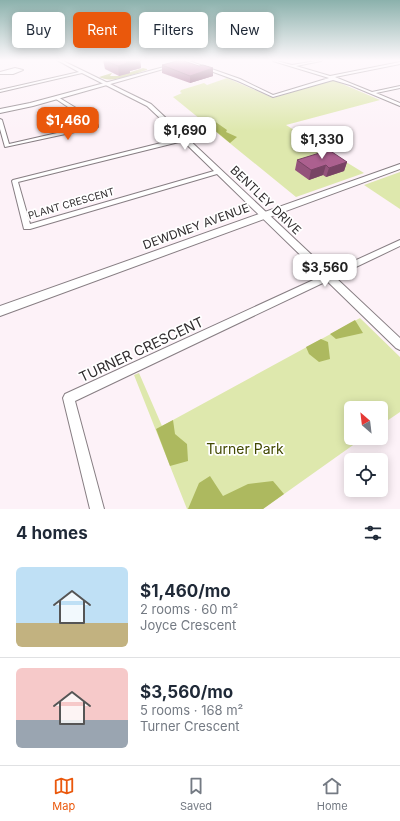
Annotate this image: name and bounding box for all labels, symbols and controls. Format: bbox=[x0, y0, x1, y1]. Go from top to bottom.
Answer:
chip: Buy bbox=[12, 12, 65, 48]
chip: Rent bbox=[73, 12, 131, 48]
chip: Filters bbox=[139, 12, 208, 48]
chip: New bbox=[216, 12, 274, 48]
pin: $1,460 bbox=[35, 107, 101, 141]
text: $1,460 bbox=[46, 112, 90, 128]
pin: $1,690 bbox=[152, 117, 218, 151]
text: $1,690 bbox=[163, 122, 207, 138]
pin: $1,330 bbox=[289, 126, 355, 160]
text: $1,330 bbox=[300, 131, 344, 147]
street label: BENTLEY DRIVE bbox=[228, 162, 304, 238]
street label: PLANT CRESCENT bbox=[26, 185, 116, 221]
street label: DEWDNEY AVENUE bbox=[141, 200, 251, 252]
pin: $3,560 bbox=[292, 254, 358, 288]
text: $3,560 bbox=[302, 259, 348, 275]
street label: TURNER CRESCENT bbox=[76, 313, 206, 385]
north arrow bbox=[344, 401, 388, 445]
map controls bbox=[344, 401, 388, 497]
park label: Turner Park bbox=[206, 440, 284, 457]
button: locate bbox=[344, 453, 388, 497]
icon: filters bbox=[362, 522, 384, 544]
text: 4 homes bbox=[16, 523, 88, 543]
text: $1,460/mo bbox=[140, 581, 231, 601]
icon: home bbox=[48, 583, 96, 631]
text: 2 rooms · 60 m² bbox=[140, 601, 238, 617]
text: Joyce Crescent bbox=[140, 617, 236, 633]
text: $3,560/mo bbox=[140, 682, 233, 702]
icon: home bbox=[48, 684, 96, 732]
text: 5 rooms · 168 m² bbox=[140, 702, 243, 718]
text: Turner Crescent bbox=[140, 718, 240, 734]
tab: Map bbox=[52, 775, 75, 813]
tab: Saved bbox=[180, 775, 212, 813]
tab: Home bbox=[317, 775, 348, 813]

